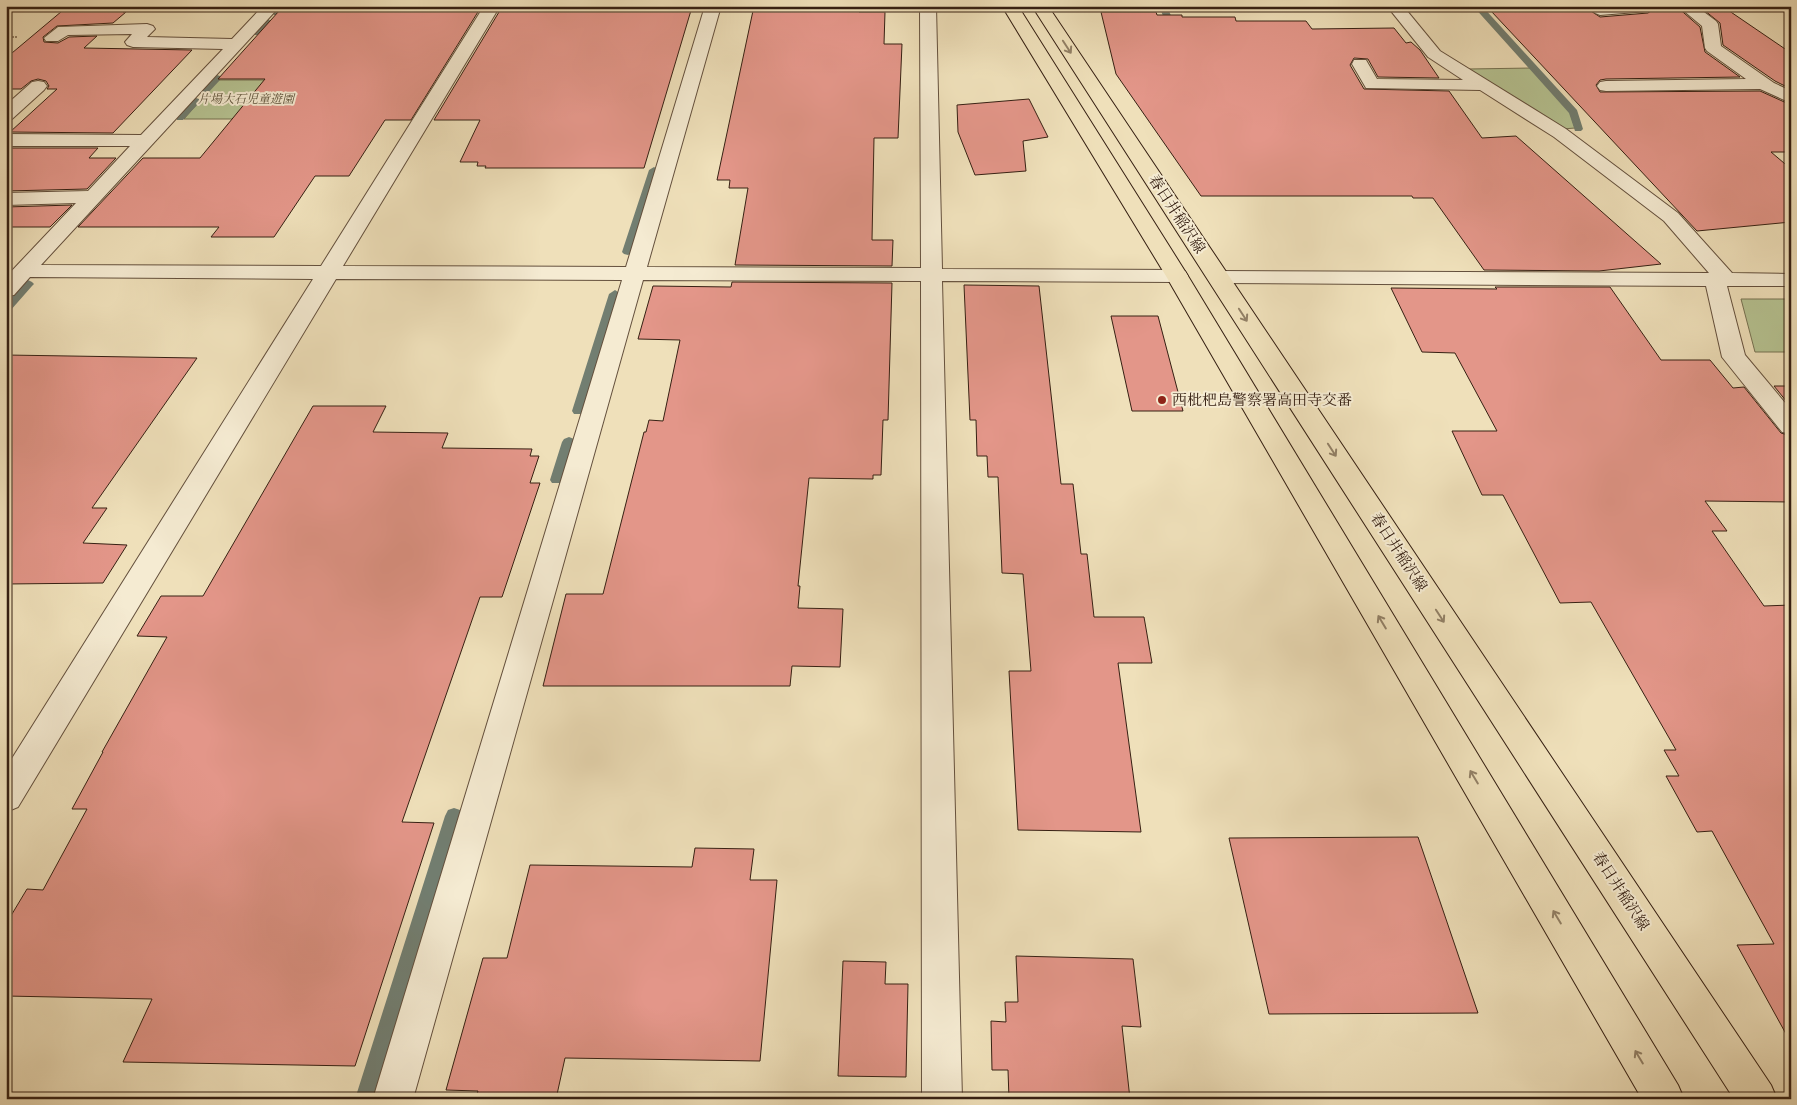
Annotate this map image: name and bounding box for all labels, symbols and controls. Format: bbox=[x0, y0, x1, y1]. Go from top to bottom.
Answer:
one-way arrow bbox=[1062, 40, 1072, 54]
park label: 片場大石児童遊園 bbox=[198, 92, 296, 107]
street label: 春日井稲沢線 bbox=[1144, 171, 1209, 257]
one-way arrow bbox=[1238, 307, 1248, 321]
place label: 西枇杷島警察署高田寺交番 bbox=[1172, 391, 1352, 410]
marker: 西枇杷島警察署高田寺交番 bbox=[1156, 394, 1168, 406]
one-way arrow bbox=[1327, 443, 1337, 457]
street label: 春日井稲沢線 bbox=[1366, 509, 1431, 595]
one-way arrow bbox=[1435, 608, 1445, 622]
one-way arrow bbox=[1376, 616, 1386, 630]
one-way arrow bbox=[1468, 771, 1478, 785]
street label: 春日井稲沢線 bbox=[1588, 848, 1653, 934]
one-way arrow bbox=[1551, 910, 1561, 925]
one-way arrow bbox=[1634, 1050, 1644, 1064]

